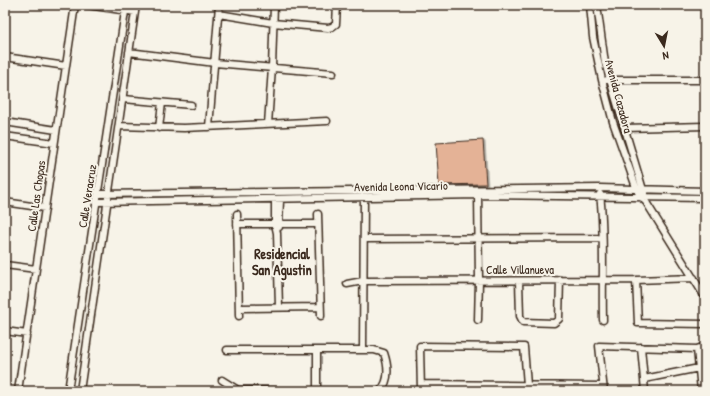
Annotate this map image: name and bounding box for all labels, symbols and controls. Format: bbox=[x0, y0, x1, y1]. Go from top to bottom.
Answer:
north arrow bbox=[644, 26, 684, 66]
text: N bbox=[661, 48, 670, 63]
street label: Avenida Cazadora bbox=[601, 57, 637, 135]
street label: Calle Las Chopas bbox=[23, 159, 49, 233]
street label: Calle Veracruz bbox=[74, 163, 100, 229]
street label: Avenida Leona Vicario bbox=[354, 177, 448, 195]
district label: Residencial San Agustin bbox=[252, 244, 312, 281]
street label: Calle Villanueva bbox=[486, 261, 554, 278]

